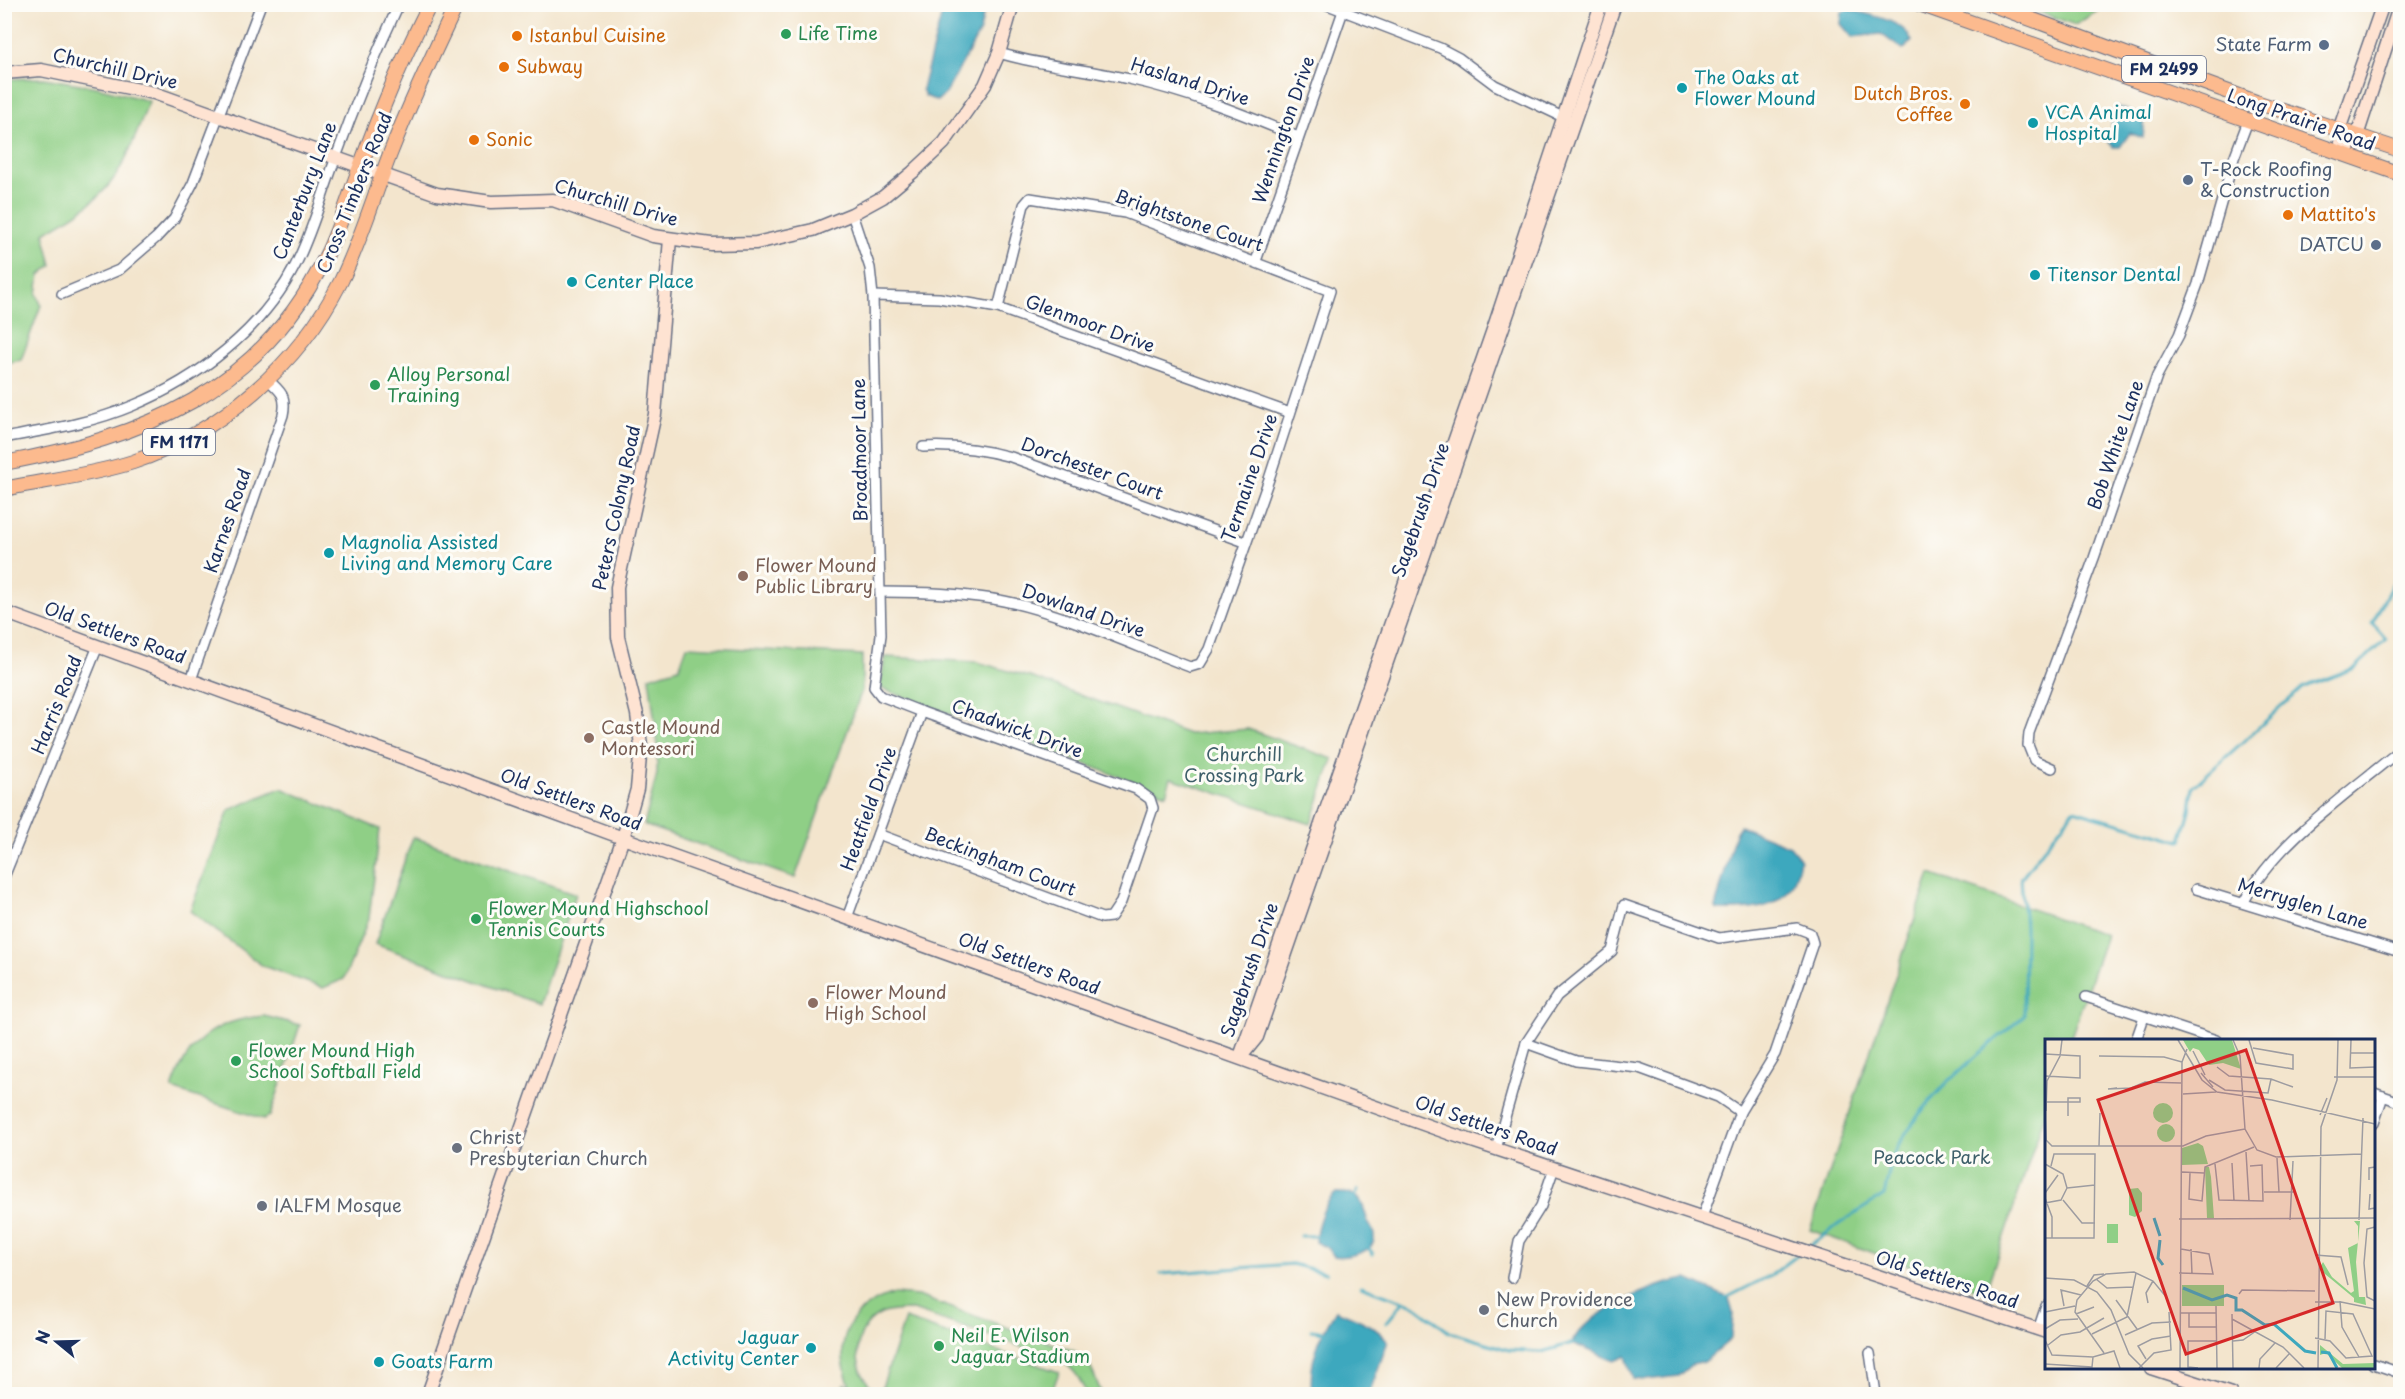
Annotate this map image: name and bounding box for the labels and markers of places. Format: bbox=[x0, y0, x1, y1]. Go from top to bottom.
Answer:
place label: Life Time bbox=[798, 19, 878, 46]
place label: Istanbul Cuisine bbox=[529, 21, 666, 48]
marker: Life Time bbox=[779, 27, 793, 41]
marker: Istanbul Cuisine bbox=[510, 29, 524, 43]
place label: State Farm bbox=[2216, 30, 2312, 57]
marker: State Farm bbox=[2317, 38, 2331, 52]
place label: Subway bbox=[516, 52, 583, 79]
marker: Subway bbox=[497, 60, 511, 74]
place label: The Oaks at Flower Mound bbox=[1694, 63, 1816, 111]
place label: Dutch Bros. Coffee bbox=[1853, 79, 1953, 127]
marker: The Oaks at Flower Mound bbox=[1675, 81, 1689, 95]
marker: Dutch Bros. Coffee bbox=[1958, 97, 1972, 111]
place label: VCA Animal Hospital bbox=[2045, 98, 2152, 146]
marker: VCA Animal Hospital bbox=[2026, 116, 2040, 130]
place label: Sonic bbox=[486, 125, 532, 152]
marker: Sonic bbox=[467, 133, 481, 147]
place label: T-Rock Roofing & Construction bbox=[2200, 155, 2332, 203]
marker: T-Rock Roofing & Construction bbox=[2181, 173, 2195, 187]
place label: Mattito's bbox=[2300, 200, 2376, 227]
marker: Mattito's bbox=[2281, 208, 2295, 222]
place label: DATCU bbox=[2299, 230, 2364, 257]
marker: DATCU bbox=[2369, 238, 2383, 252]
place label: Titensor Dental bbox=[2047, 260, 2181, 287]
place label: Center Place bbox=[584, 267, 694, 294]
marker: Titensor Dental bbox=[2028, 268, 2042, 282]
marker: Center Place bbox=[565, 275, 579, 289]
place label: Alloy Personal Training bbox=[387, 360, 510, 408]
marker: Alloy Personal Training bbox=[368, 378, 382, 392]
place label: Magnolia Assisted Living and Memory Care bbox=[341, 528, 553, 576]
marker: Magnolia Assisted Living and Memory Care bbox=[322, 546, 336, 560]
place label: Flower Mound Public Library bbox=[755, 551, 877, 599]
marker: Flower Mound Public Library bbox=[736, 569, 750, 583]
place label: Castle Mound Montessori bbox=[601, 713, 720, 761]
marker: Castle Mound Montessori bbox=[582, 731, 596, 745]
place label: Flower Mound Highschool Tennis Courts bbox=[488, 894, 709, 942]
marker: Flower Mound Highschool Tennis Courts bbox=[469, 912, 483, 926]
place label: Flower Mound High School bbox=[825, 978, 947, 1026]
marker: Flower Mound High School bbox=[806, 996, 820, 1010]
place label: Flower Mound High School Softball Field bbox=[248, 1036, 421, 1084]
marker: Flower Mound High School Softball Field bbox=[229, 1054, 243, 1068]
place label: Christ Presbyterian Church bbox=[469, 1123, 648, 1171]
marker: Christ Presbyterian Church bbox=[450, 1141, 464, 1155]
place label: IALFM Mosque bbox=[274, 1191, 402, 1218]
marker: IALFM Mosque bbox=[255, 1199, 269, 1213]
place label: New Providence Church bbox=[1496, 1285, 1633, 1333]
marker: New Providence Church bbox=[1477, 1303, 1491, 1317]
place label: Neil E. Wilson Jaguar Stadium bbox=[951, 1321, 1090, 1369]
place label: Jaguar Activity Center bbox=[668, 1323, 800, 1371]
marker: Neil E. Wilson Jaguar Stadium bbox=[932, 1339, 946, 1353]
marker: Jaguar Activity Center bbox=[804, 1341, 818, 1355]
place label: Goats Farm bbox=[391, 1347, 493, 1374]
marker: Goats Farm bbox=[372, 1355, 386, 1369]

